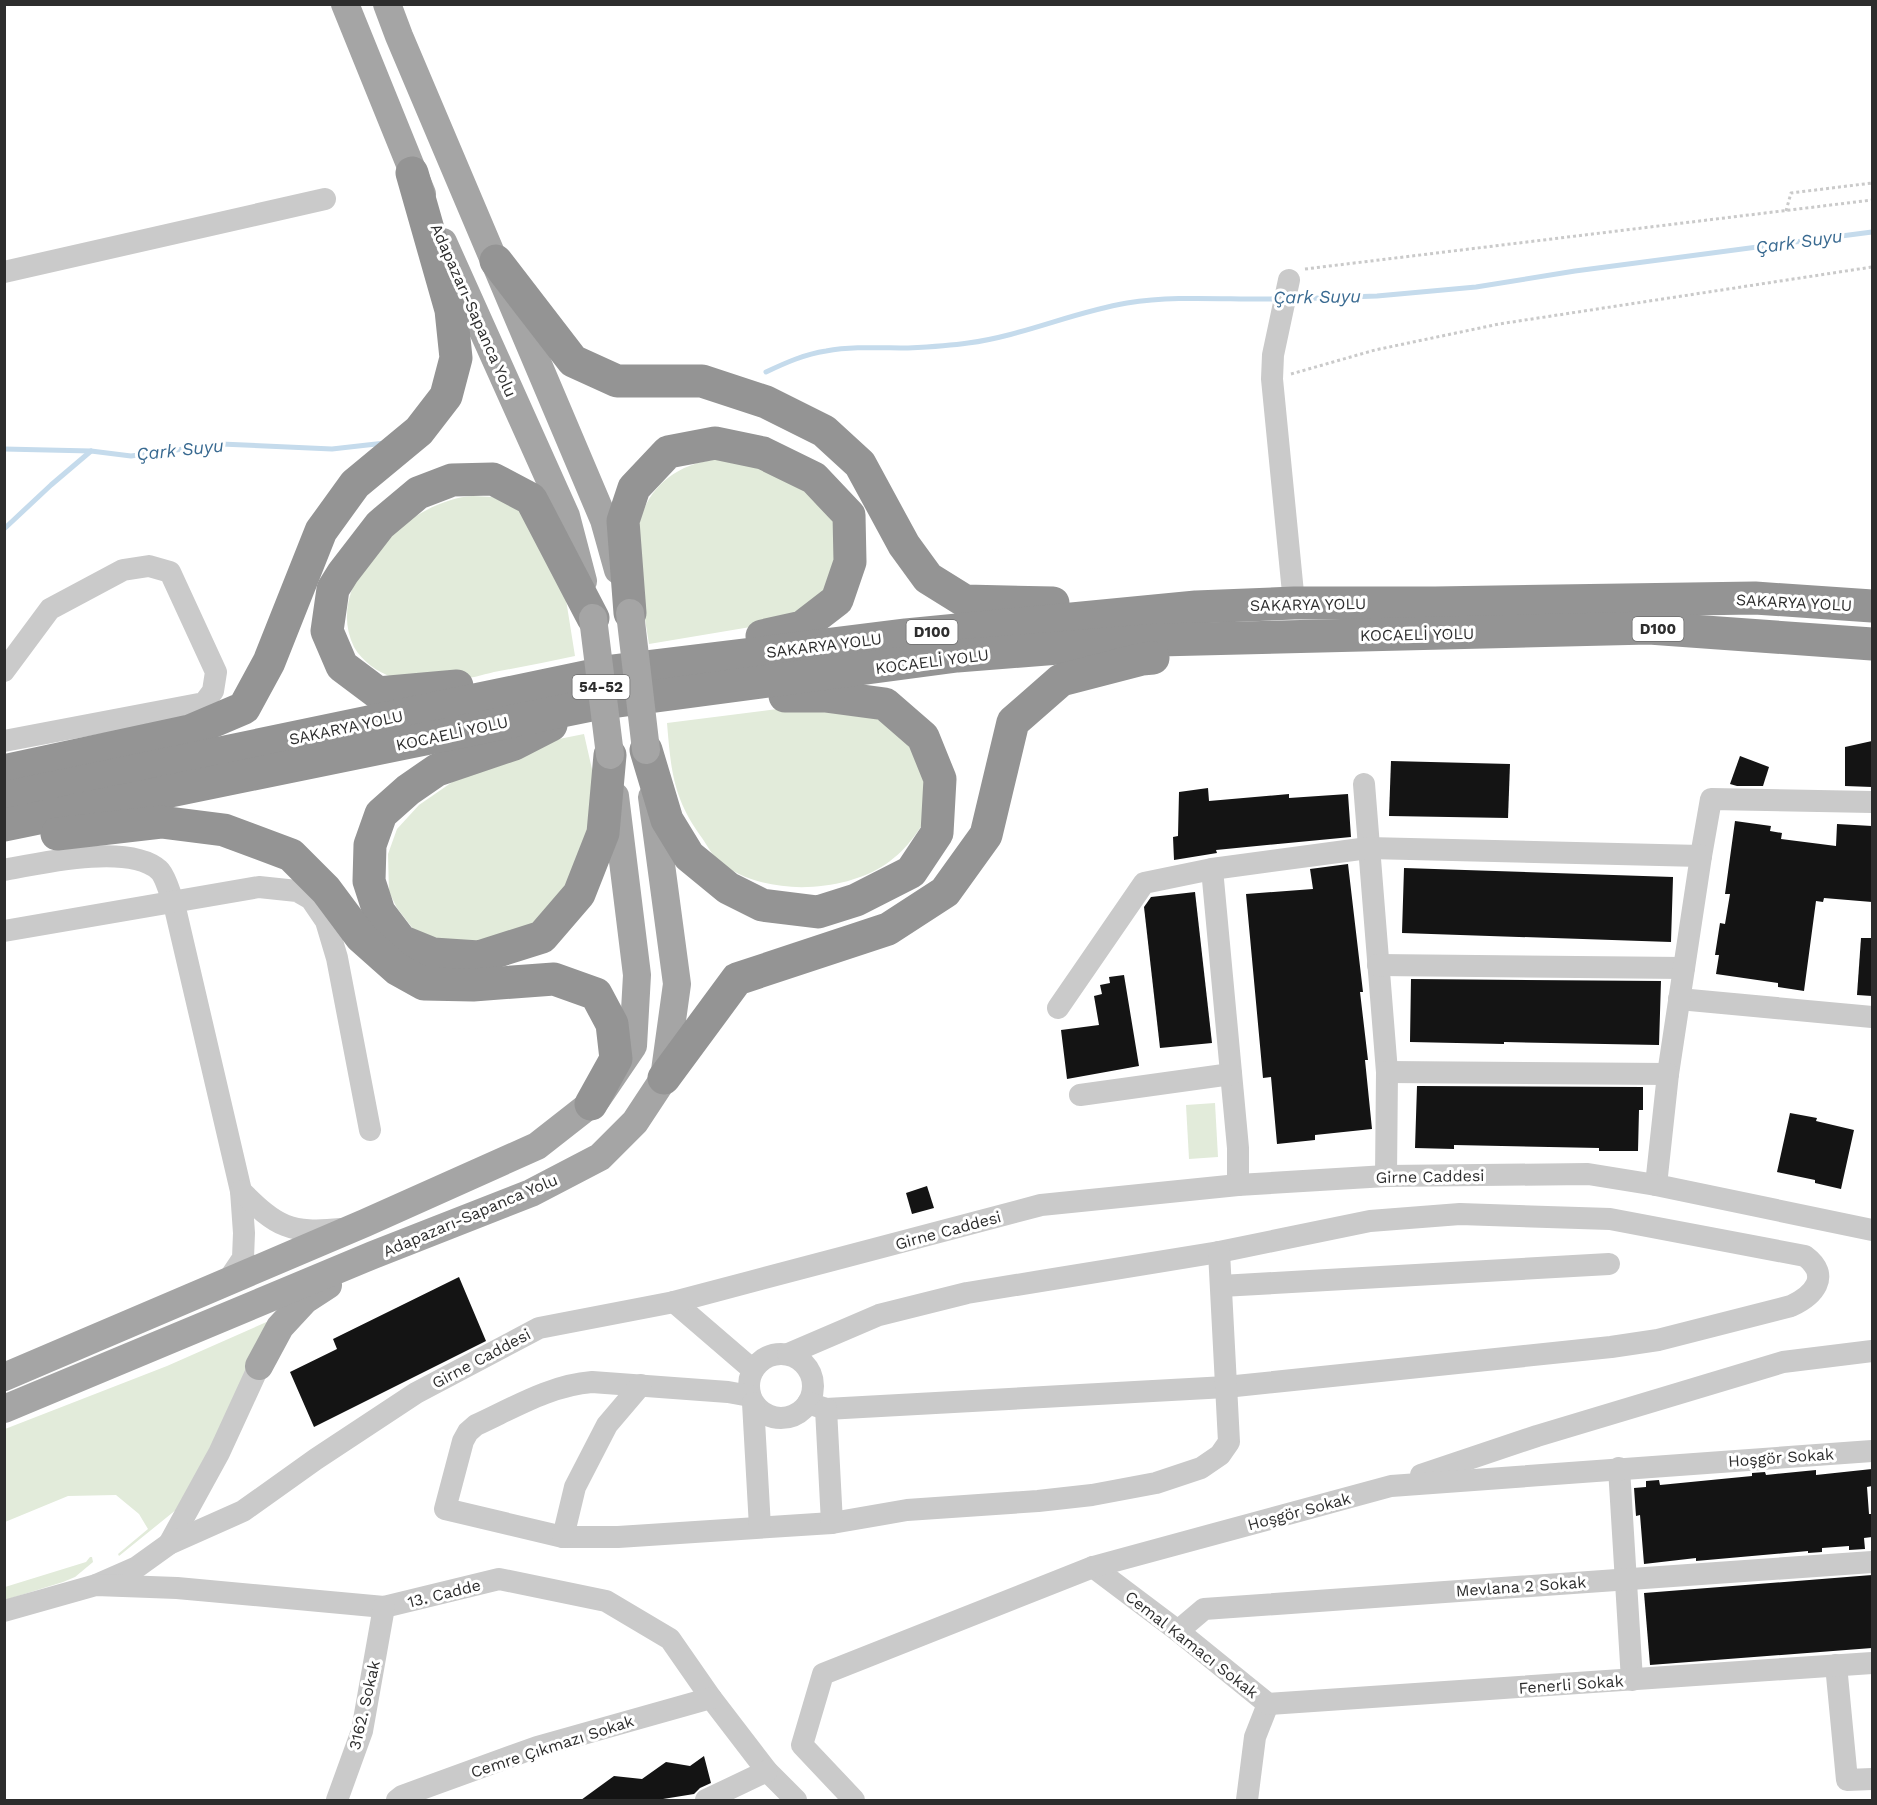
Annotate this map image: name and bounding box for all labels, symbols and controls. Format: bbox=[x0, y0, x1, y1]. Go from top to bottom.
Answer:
street label: Adapazarı-Sapanca Yolu bbox=[427, 221, 520, 400]
water label: Çark Suyu bbox=[1754, 225, 1844, 258]
water label: Çark Suyu bbox=[1273, 285, 1361, 308]
water label: Çark Suyu bbox=[135, 434, 225, 465]
street label: SAKARYA YOLU bbox=[1735, 590, 1853, 615]
street label: SAKARYA YOLU bbox=[1250, 594, 1366, 615]
road number: D100 bbox=[1632, 617, 1684, 641]
road number: D100 bbox=[906, 620, 958, 644]
street label: KOCAELİ YOLU bbox=[1360, 624, 1474, 645]
street label: SAKARYA YOLU bbox=[765, 629, 883, 662]
street label: KOCAELİ YOLU bbox=[874, 645, 990, 678]
road number: 54-52 bbox=[572, 675, 630, 699]
street label: SAKARYA YOLU bbox=[287, 706, 405, 749]
street label: KOCAELİ YOLU bbox=[394, 712, 510, 755]
street label: Girne Caddesi bbox=[1375, 1166, 1485, 1187]
street label: Adapazarı-Sapanca Yolu bbox=[380, 1170, 560, 1261]
street label: Girne Caddesi bbox=[893, 1207, 1003, 1254]
street label: Girne Caddesi bbox=[429, 1324, 534, 1392]
street label: Hoşgör Sokak bbox=[1727, 1444, 1835, 1471]
street label: Hoşgör Sokak bbox=[1245, 1489, 1353, 1534]
street label: Mevlana 2 Sokak bbox=[1455, 1572, 1587, 1601]
street label: 13. Cadde bbox=[406, 1575, 483, 1612]
street label: Cemal Kamacı Sokak bbox=[1121, 1587, 1262, 1702]
street label: 3162. Sokak bbox=[345, 1659, 384, 1752]
street label: Fenerli Sokak bbox=[1518, 1671, 1624, 1698]
street label: Cemre Çıkmazı Sokak bbox=[468, 1711, 636, 1782]

